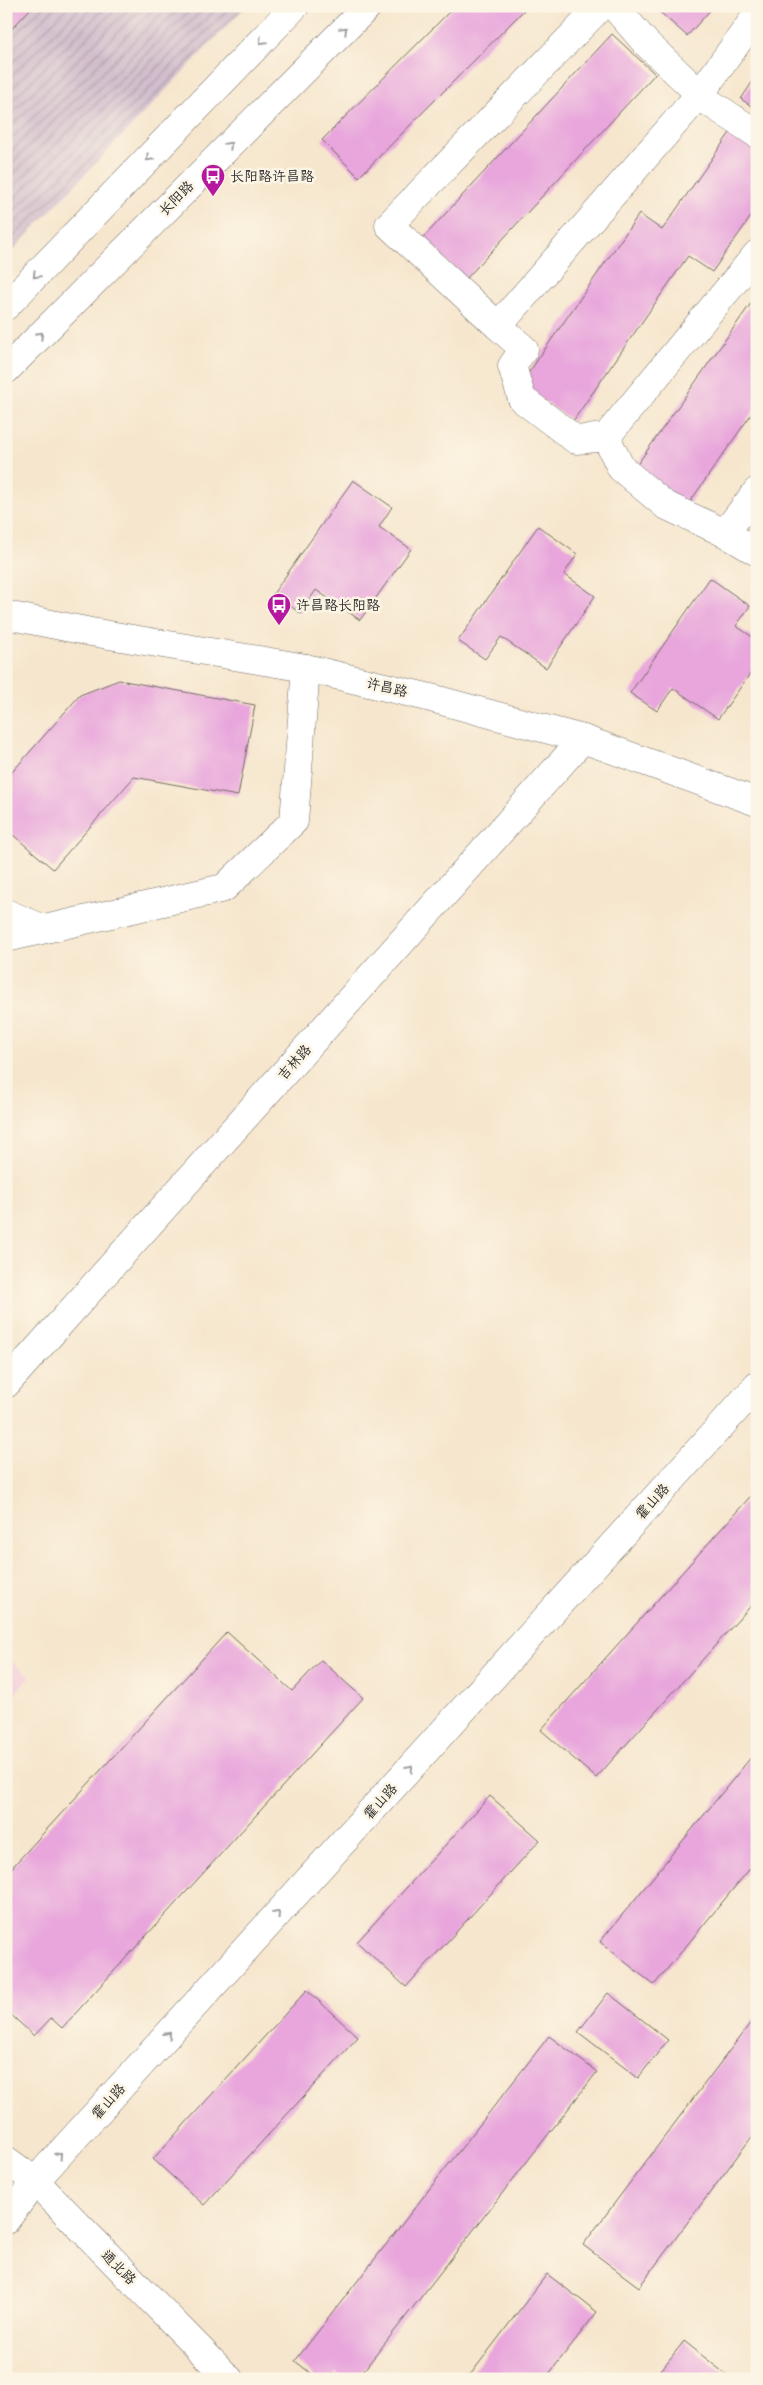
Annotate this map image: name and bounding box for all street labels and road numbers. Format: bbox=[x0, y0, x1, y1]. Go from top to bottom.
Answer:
street label: 长阳路 bbox=[153, 175, 198, 220]
street label: 许昌路 bbox=[364, 672, 410, 701]
street label: 吉林路 bbox=[272, 1039, 315, 1084]
street label: 霍山路 bbox=[630, 1478, 673, 1523]
street label: 霍山路 bbox=[358, 1778, 401, 1823]
street label: 霍山路 bbox=[86, 2078, 129, 2123]
street label: 通北路 bbox=[97, 2244, 142, 2289]

